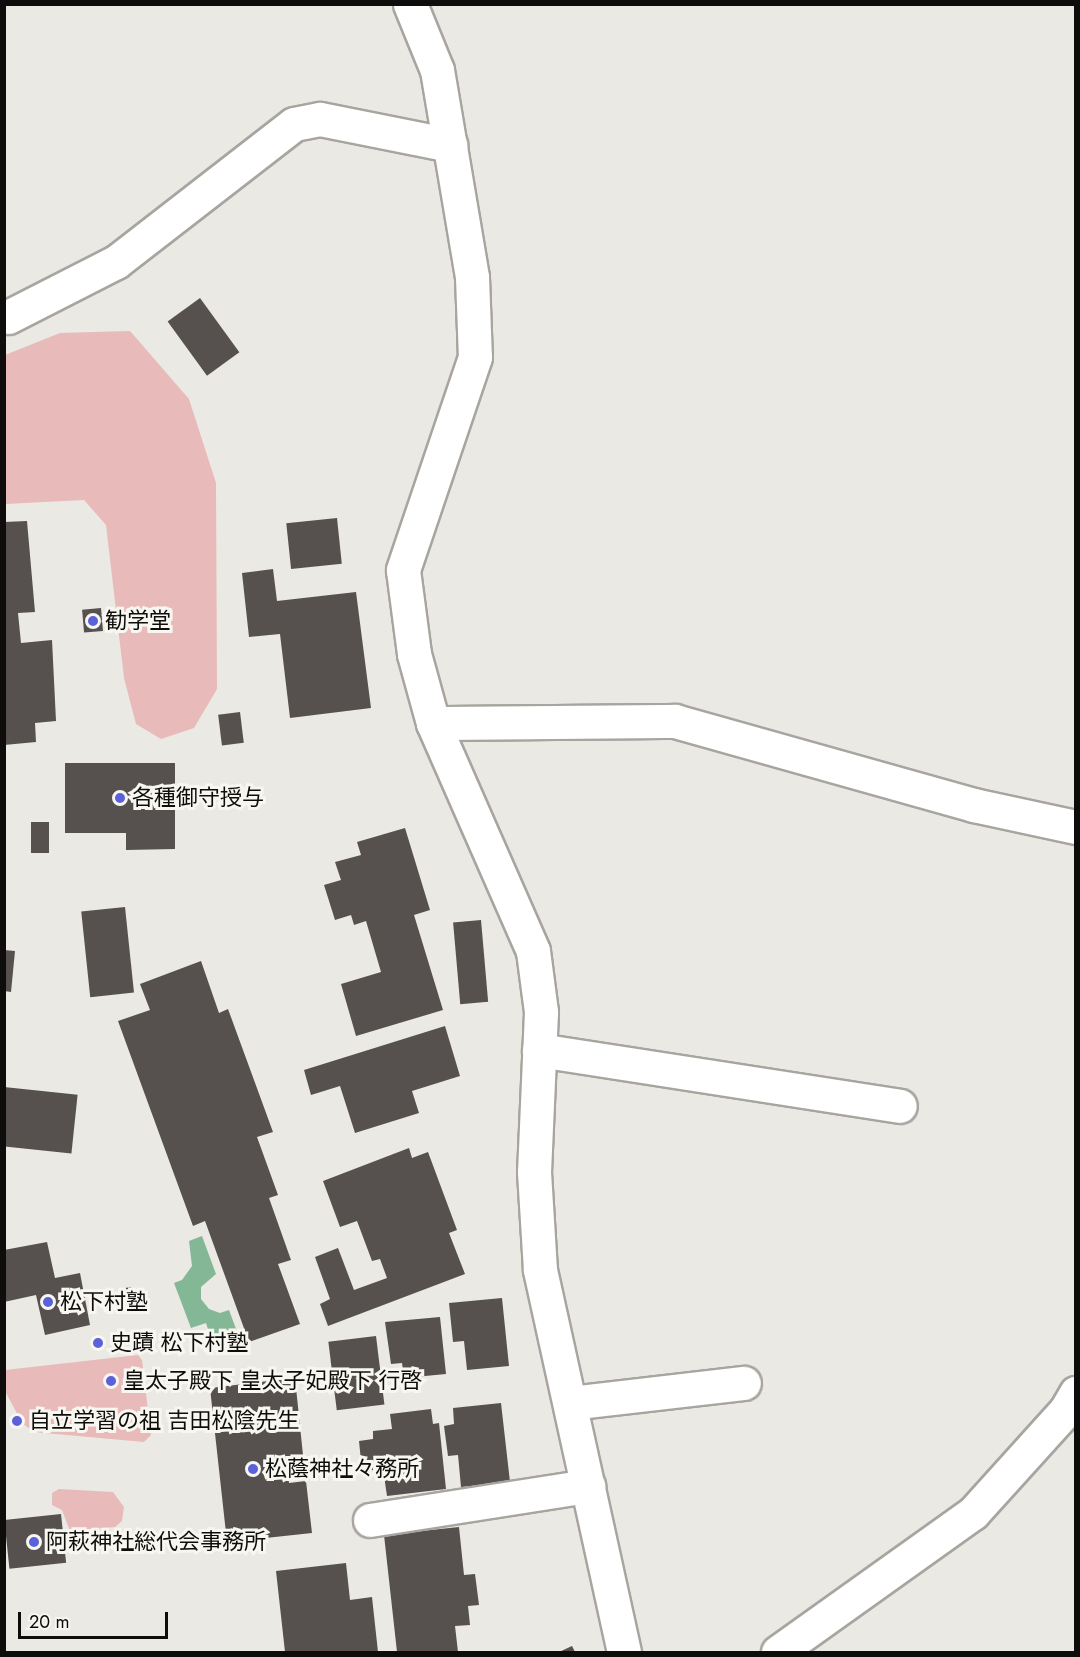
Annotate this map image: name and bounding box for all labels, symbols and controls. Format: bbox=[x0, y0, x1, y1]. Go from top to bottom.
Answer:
place label: 勧学堂 bbox=[105, 608, 171, 634]
marker: 勧学堂 bbox=[86, 614, 100, 628]
place label: 各種御守授与 bbox=[132, 785, 264, 811]
marker: 各種御守授与 bbox=[113, 791, 127, 805]
place label: 松下村塾 bbox=[60, 1289, 148, 1315]
marker: 松下村塾 bbox=[41, 1295, 55, 1309]
place label: 史蹟 松下村塾 bbox=[110, 1330, 249, 1356]
marker: 史蹟 松下村塾 bbox=[91, 1336, 105, 1350]
place label: 皇太子殿下 皇太子妃殿下 行啓 bbox=[123, 1368, 422, 1394]
marker: 皇太子殿下 皇太子妃殿下 行啓 bbox=[104, 1374, 118, 1388]
place label: 自立学習の祖 吉田松陰先生 bbox=[29, 1408, 300, 1434]
marker: 自立学習の祖 吉田松陰先生 bbox=[10, 1414, 24, 1428]
place label: 松蔭神社々務所 bbox=[265, 1456, 419, 1482]
marker: 松蔭神社々務所 bbox=[246, 1462, 260, 1476]
place label: 阿萩神社総代会事務所 bbox=[46, 1529, 266, 1555]
marker: 阿萩神社総代会事務所 bbox=[27, 1535, 41, 1549]
scale bar bbox=[21, 1600, 171, 1638]
text: 20 m bbox=[29, 1609, 69, 1635]

